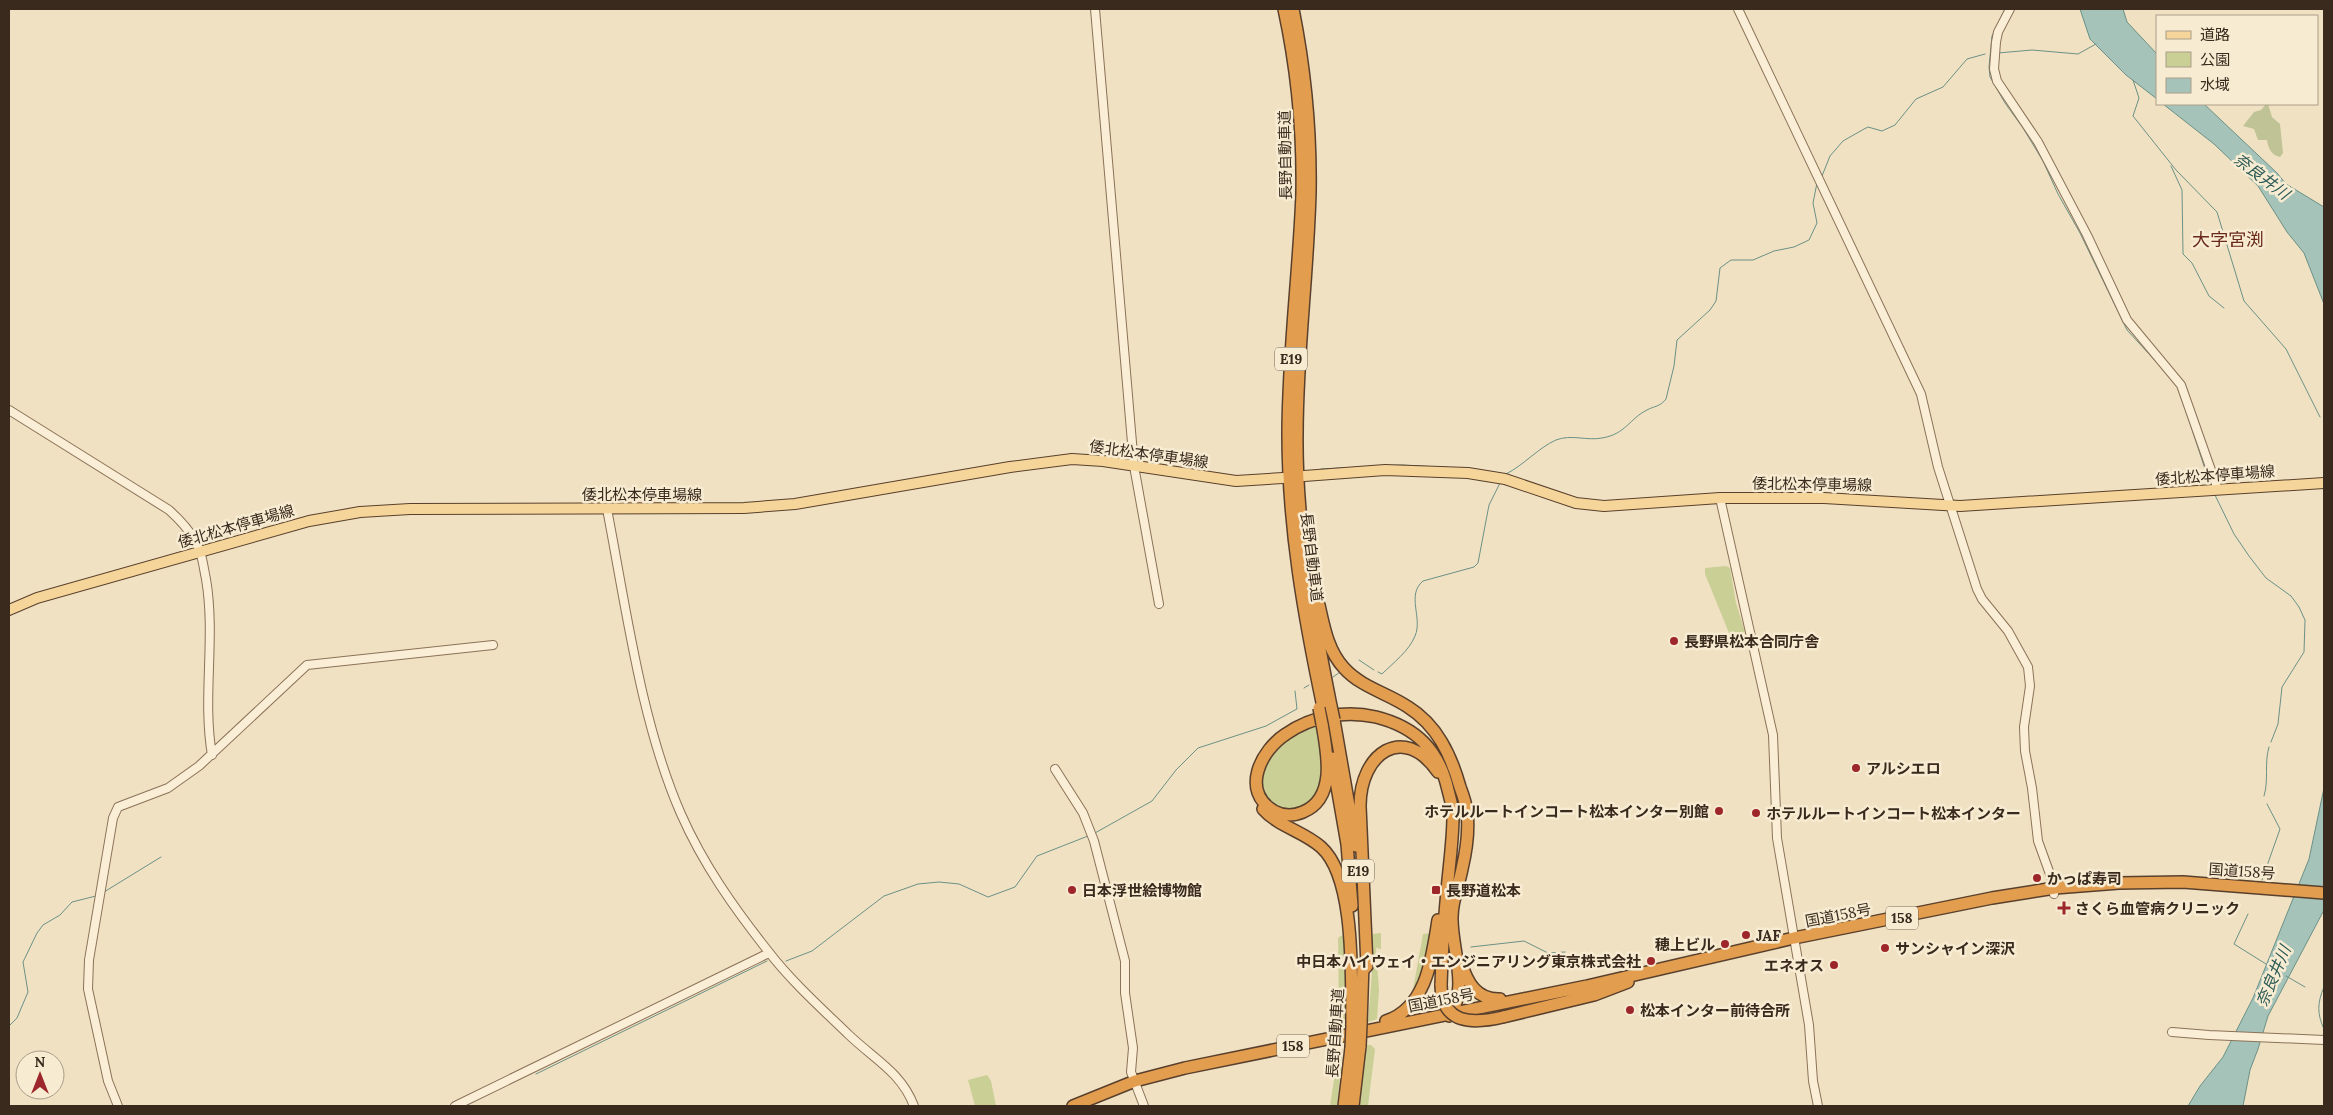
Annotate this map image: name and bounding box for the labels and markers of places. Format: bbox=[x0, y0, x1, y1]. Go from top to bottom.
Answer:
place label: 長野県松本合同庁舎 bbox=[1684, 632, 1820, 651]
marker: 長野県松本合同庁舎 bbox=[1668, 635, 1680, 647]
place label: アルシエロ bbox=[1866, 759, 1941, 778]
marker: アルシエロ bbox=[1850, 762, 1862, 774]
place label: ホテルルートインコート松本インター別館 bbox=[1424, 802, 1709, 821]
place label: ホテルルートインコート松本インター bbox=[1766, 804, 2021, 823]
marker: ホテルルートインコート松本インター別館 bbox=[1713, 805, 1725, 817]
marker: ホテルルートインコート松本インター bbox=[1750, 807, 1762, 819]
place label: かっぱ寿司 bbox=[2047, 869, 2122, 888]
marker: かっぱ寿司 bbox=[2031, 872, 2043, 884]
place label: 日本浮世絵博物館 bbox=[1082, 881, 1202, 900]
place label: 長野道松本 bbox=[1446, 881, 1521, 900]
marker: 日本浮世絵博物館 bbox=[1066, 884, 1078, 896]
marker: 長野道松本 bbox=[1430, 884, 1442, 896]
place label: さくら血管病クリニック bbox=[2075, 899, 2240, 918]
marker: さくら血管病クリニック bbox=[2057, 901, 2071, 915]
place label: JAF bbox=[1756, 926, 1781, 945]
marker: JAF bbox=[1740, 929, 1752, 941]
place label: 穂上ビル bbox=[1655, 935, 1715, 954]
marker: 穂上ビル bbox=[1719, 938, 1731, 950]
place label: サンシャイン深沢 bbox=[1895, 939, 2015, 958]
marker: サンシャイン深沢 bbox=[1879, 942, 1891, 954]
place label: 中日本ハイウェイ・エンジニアリング東京株式会社 bbox=[1296, 952, 1641, 971]
marker: 中日本ハイウェイ・エンジニアリング東京株式会社 bbox=[1645, 955, 1657, 967]
place label: エネオス bbox=[1764, 956, 1824, 975]
marker: エネオス bbox=[1828, 959, 1840, 971]
place label: 松本インター前待合所 bbox=[1640, 1001, 1790, 1020]
marker: 松本インター前待合所 bbox=[1624, 1004, 1636, 1016]

